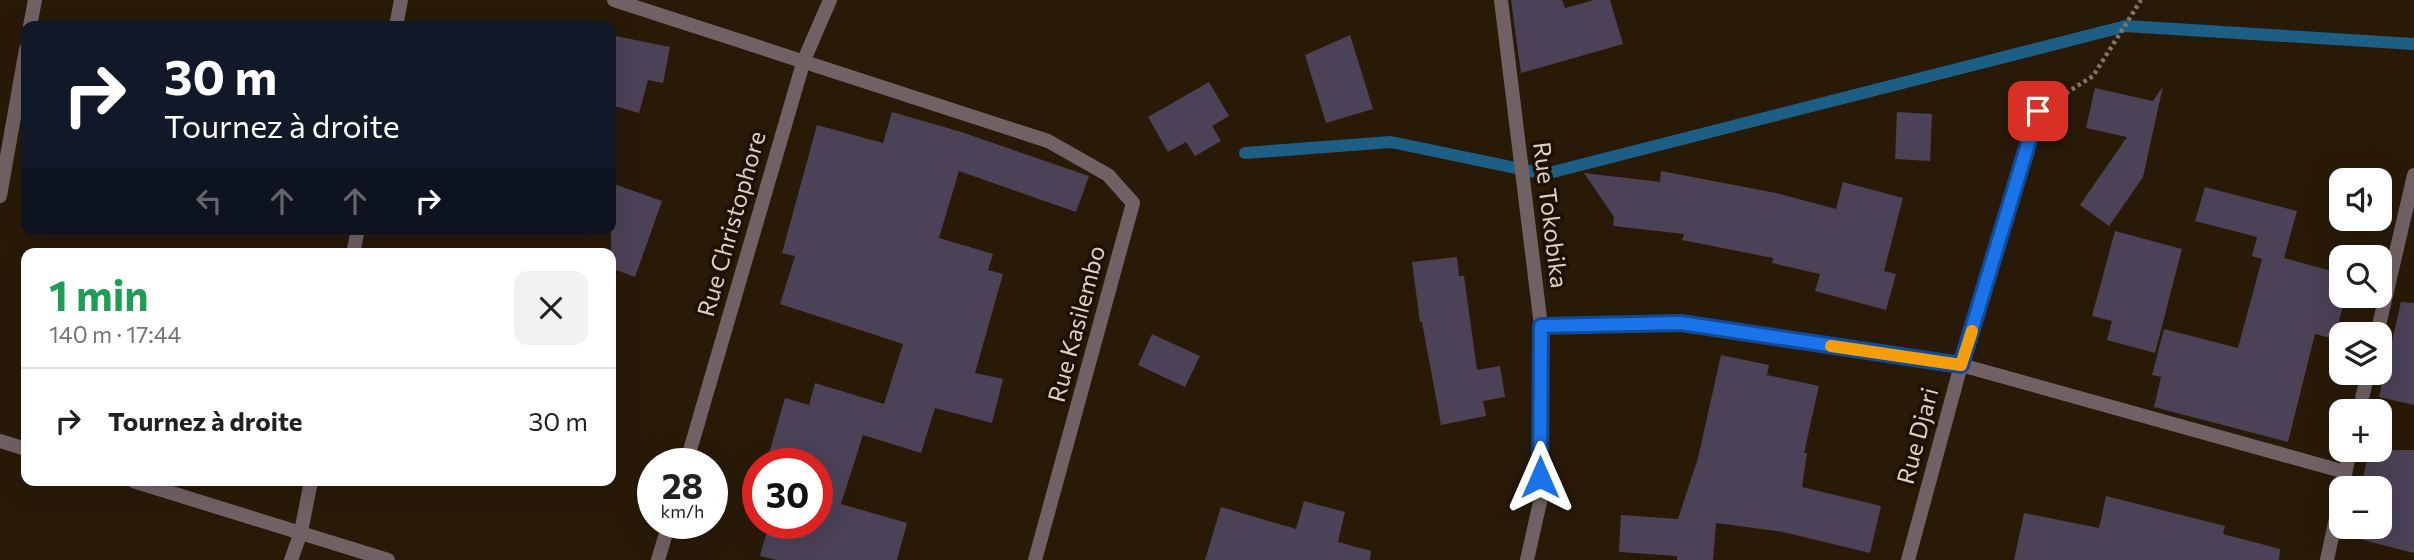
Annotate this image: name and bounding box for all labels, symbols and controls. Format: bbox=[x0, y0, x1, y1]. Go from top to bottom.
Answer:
text: 30 m bbox=[164, 45, 277, 105]
icon: right bbox=[49, 49, 140, 140]
pin bbox=[2008, 81, 2068, 141]
icon: arrive bbox=[2019, 92, 2057, 130]
text: Tournez à droite bbox=[164, 105, 400, 145]
street label: Rue Christophore bbox=[690, 128, 771, 320]
street label: Rue Tokobika bbox=[1528, 140, 1575, 290]
map controls bbox=[2329, 168, 2392, 539]
button: sound bbox=[2329, 168, 2392, 231]
icon: left bbox=[190, 182, 228, 220]
icon: ahead bbox=[263, 182, 301, 220]
icon: ahead bbox=[336, 182, 374, 220]
icon: right bbox=[409, 182, 447, 220]
street label: Rue Kasilembo bbox=[1041, 242, 1110, 405]
button: search bbox=[2329, 245, 2392, 308]
text: 1 min bbox=[49, 268, 149, 320]
button: close bbox=[514, 271, 588, 345]
text: 140 m · 17:44 bbox=[49, 320, 181, 348]
button: layers bbox=[2329, 322, 2392, 385]
street label: Rue Djari bbox=[1890, 384, 1943, 487]
button: + bbox=[2329, 399, 2392, 462]
icon: right bbox=[49, 402, 87, 440]
text: Tournez à droite bbox=[108, 405, 303, 436]
text: 30 m bbox=[529, 405, 588, 436]
position arrow bbox=[1503, 440, 1577, 514]
speed limit sign: 30 bbox=[742, 448, 833, 539]
text: 28 bbox=[662, 463, 703, 506]
button: − bbox=[2329, 476, 2392, 539]
text: km/h bbox=[661, 500, 704, 522]

